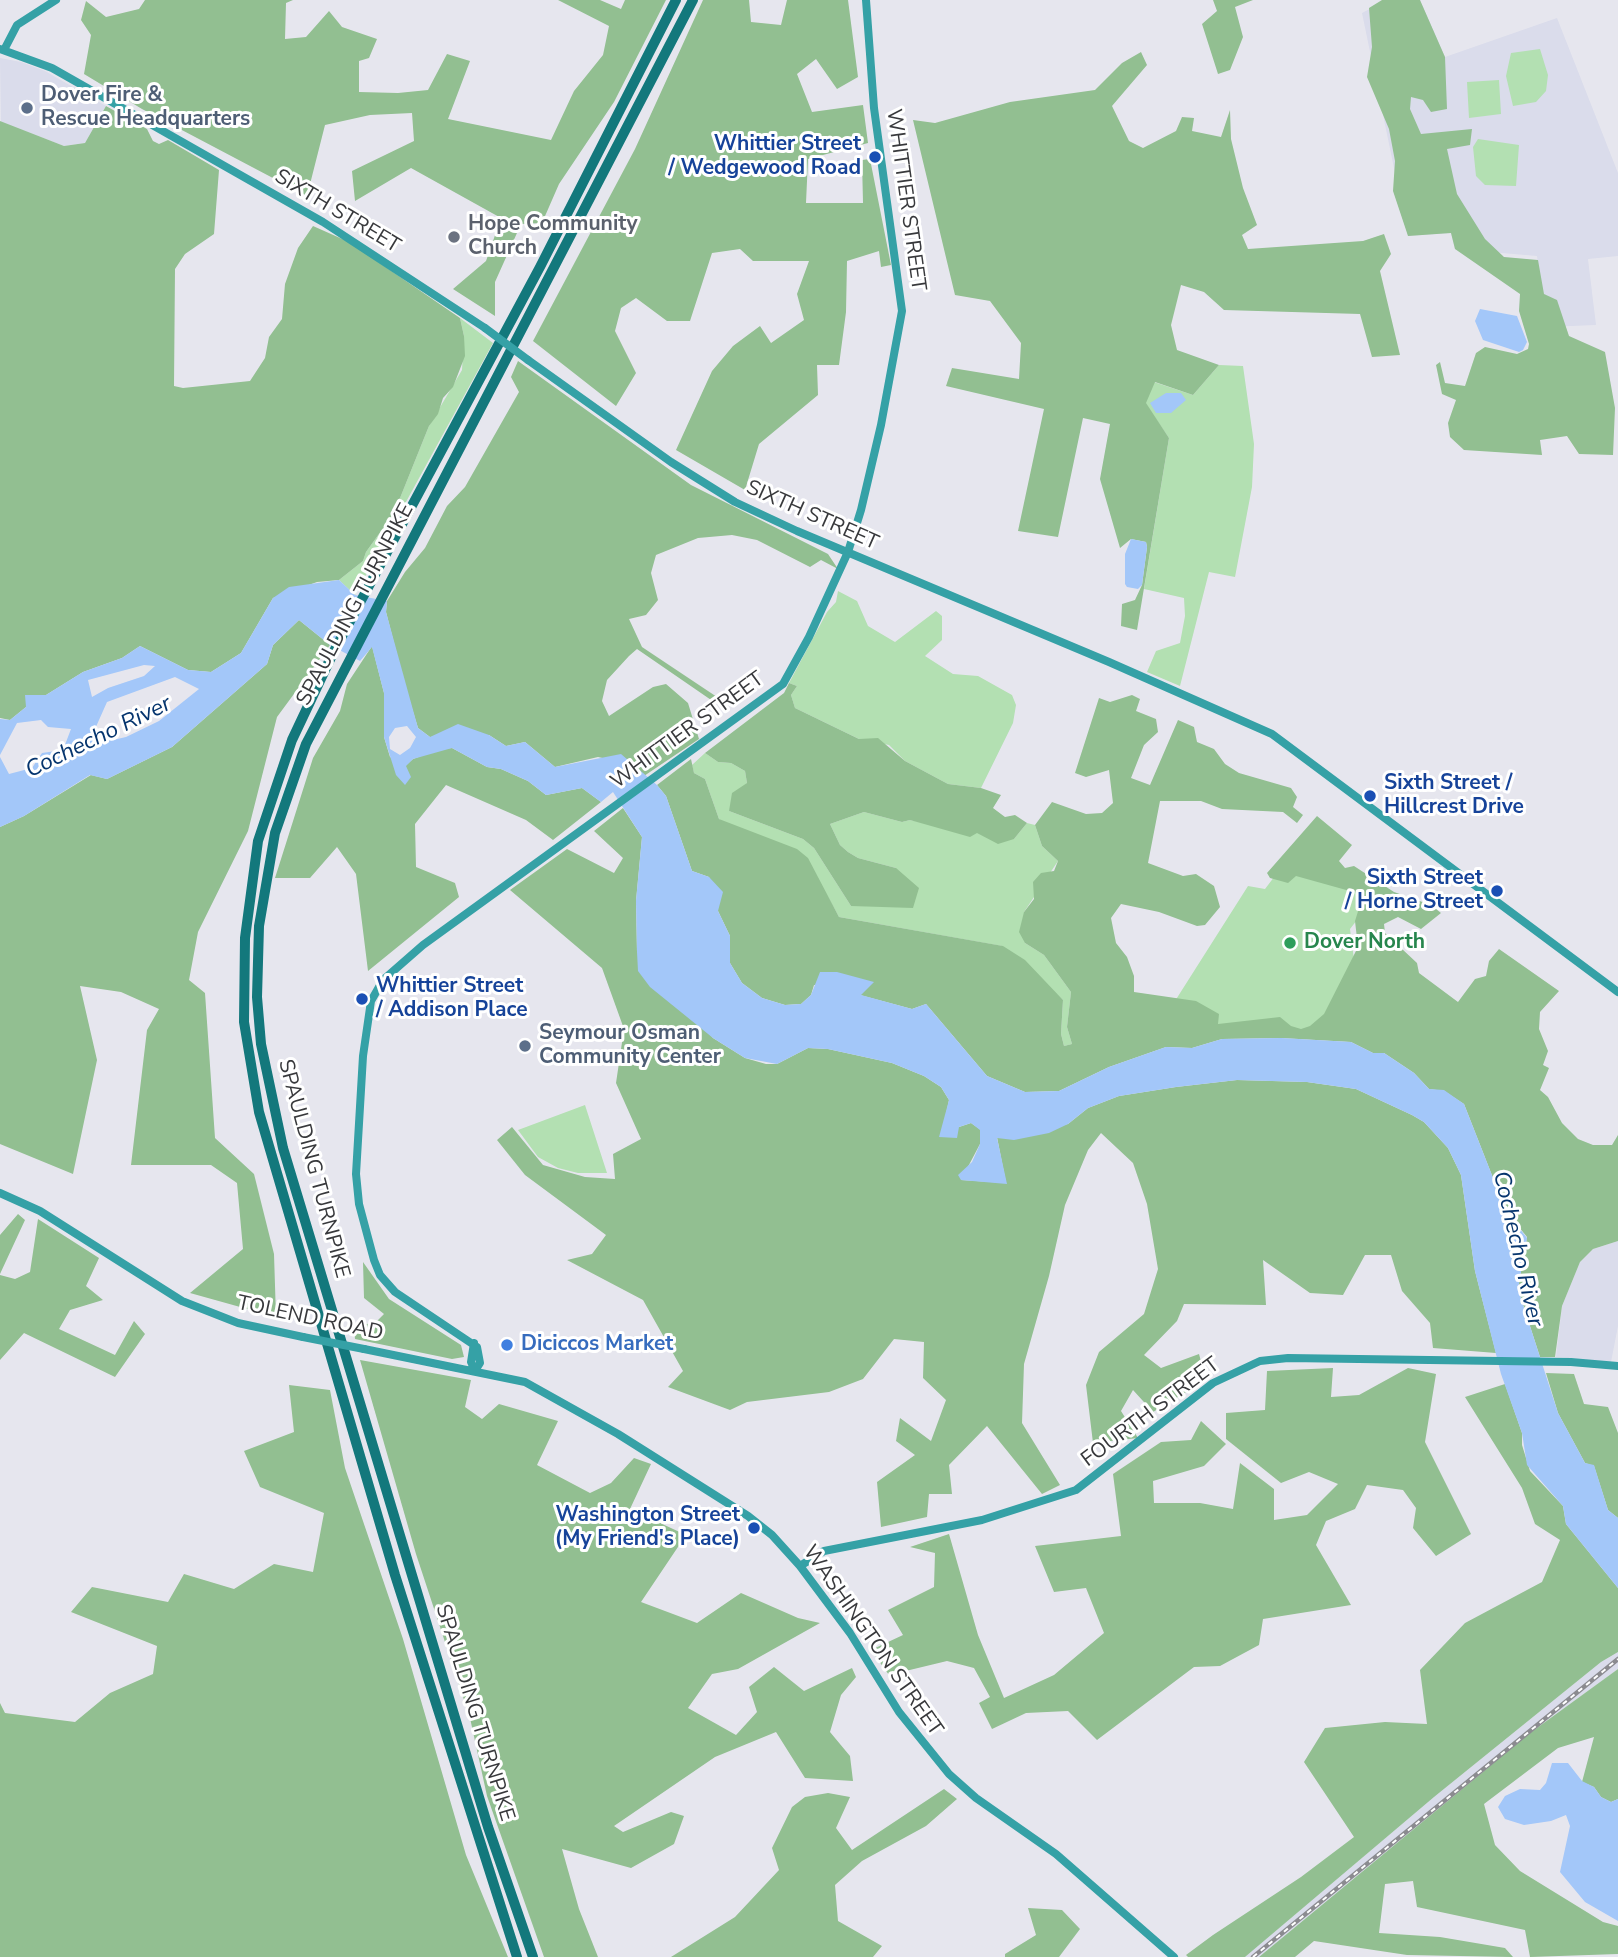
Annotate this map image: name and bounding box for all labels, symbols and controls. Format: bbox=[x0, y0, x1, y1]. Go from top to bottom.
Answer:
place label: Dover Fire & Rescue Headquarters bbox=[41, 83, 250, 133]
marker: Dover Fire & Rescue Headquarters bbox=[19, 100, 35, 116]
street label: WHITTIER STREET bbox=[880, 108, 930, 292]
place label: Whittier Street / Wedgewood Road bbox=[668, 132, 861, 182]
marker: Whittier Street / Wedgewood Road bbox=[867, 149, 883, 165]
street label: SIXTH STREET bbox=[270, 165, 404, 259]
place label: Hope Community Church bbox=[468, 212, 638, 262]
marker: Hope Community Church bbox=[446, 229, 462, 245]
street label: SIXTH STREET bbox=[742, 476, 882, 556]
street label: SPAULDING TURNPIKE bbox=[292, 500, 420, 710]
street label: WHITTIER STREET bbox=[606, 667, 770, 795]
water label: Cochecho River bbox=[22, 691, 176, 785]
place label: Sixth Street / Hillcrest Drive bbox=[1384, 771, 1524, 821]
marker: Sixth Street / Hillcrest Drive bbox=[1362, 788, 1378, 804]
place label: Sixth Street / Horne Street bbox=[1345, 866, 1483, 916]
marker: Sixth Street / Horne Street bbox=[1489, 883, 1505, 899]
place label: Dover North bbox=[1304, 930, 1425, 956]
marker: Dover North bbox=[1282, 935, 1298, 951]
place label: Whittier Street / Addison Place bbox=[376, 974, 528, 1024]
marker: Whittier Street / Addison Place bbox=[354, 991, 370, 1007]
place label: Seymour Osman Community Center bbox=[539, 1021, 721, 1071]
marker: Seymour Osman Community Center bbox=[517, 1038, 533, 1054]
street label: SPAULDING TURNPIKE bbox=[272, 1057, 354, 1281]
water label: Cochecho River bbox=[1486, 1169, 1548, 1329]
street label: TOLEND ROAD bbox=[235, 1291, 385, 1347]
place label: Diciccos Market bbox=[521, 1332, 673, 1358]
marker: Diciccos Market bbox=[499, 1337, 515, 1353]
street label: FOURTH STREET bbox=[1077, 1353, 1225, 1473]
place label: Washington Street (My Friend's Place) bbox=[555, 1503, 740, 1553]
marker: Washington Street (My Friend's Place) bbox=[746, 1520, 762, 1536]
street label: WASHINGTON STREET bbox=[797, 1541, 947, 1741]
street label: SPAULDING TURNPIKE bbox=[429, 1602, 519, 1824]

